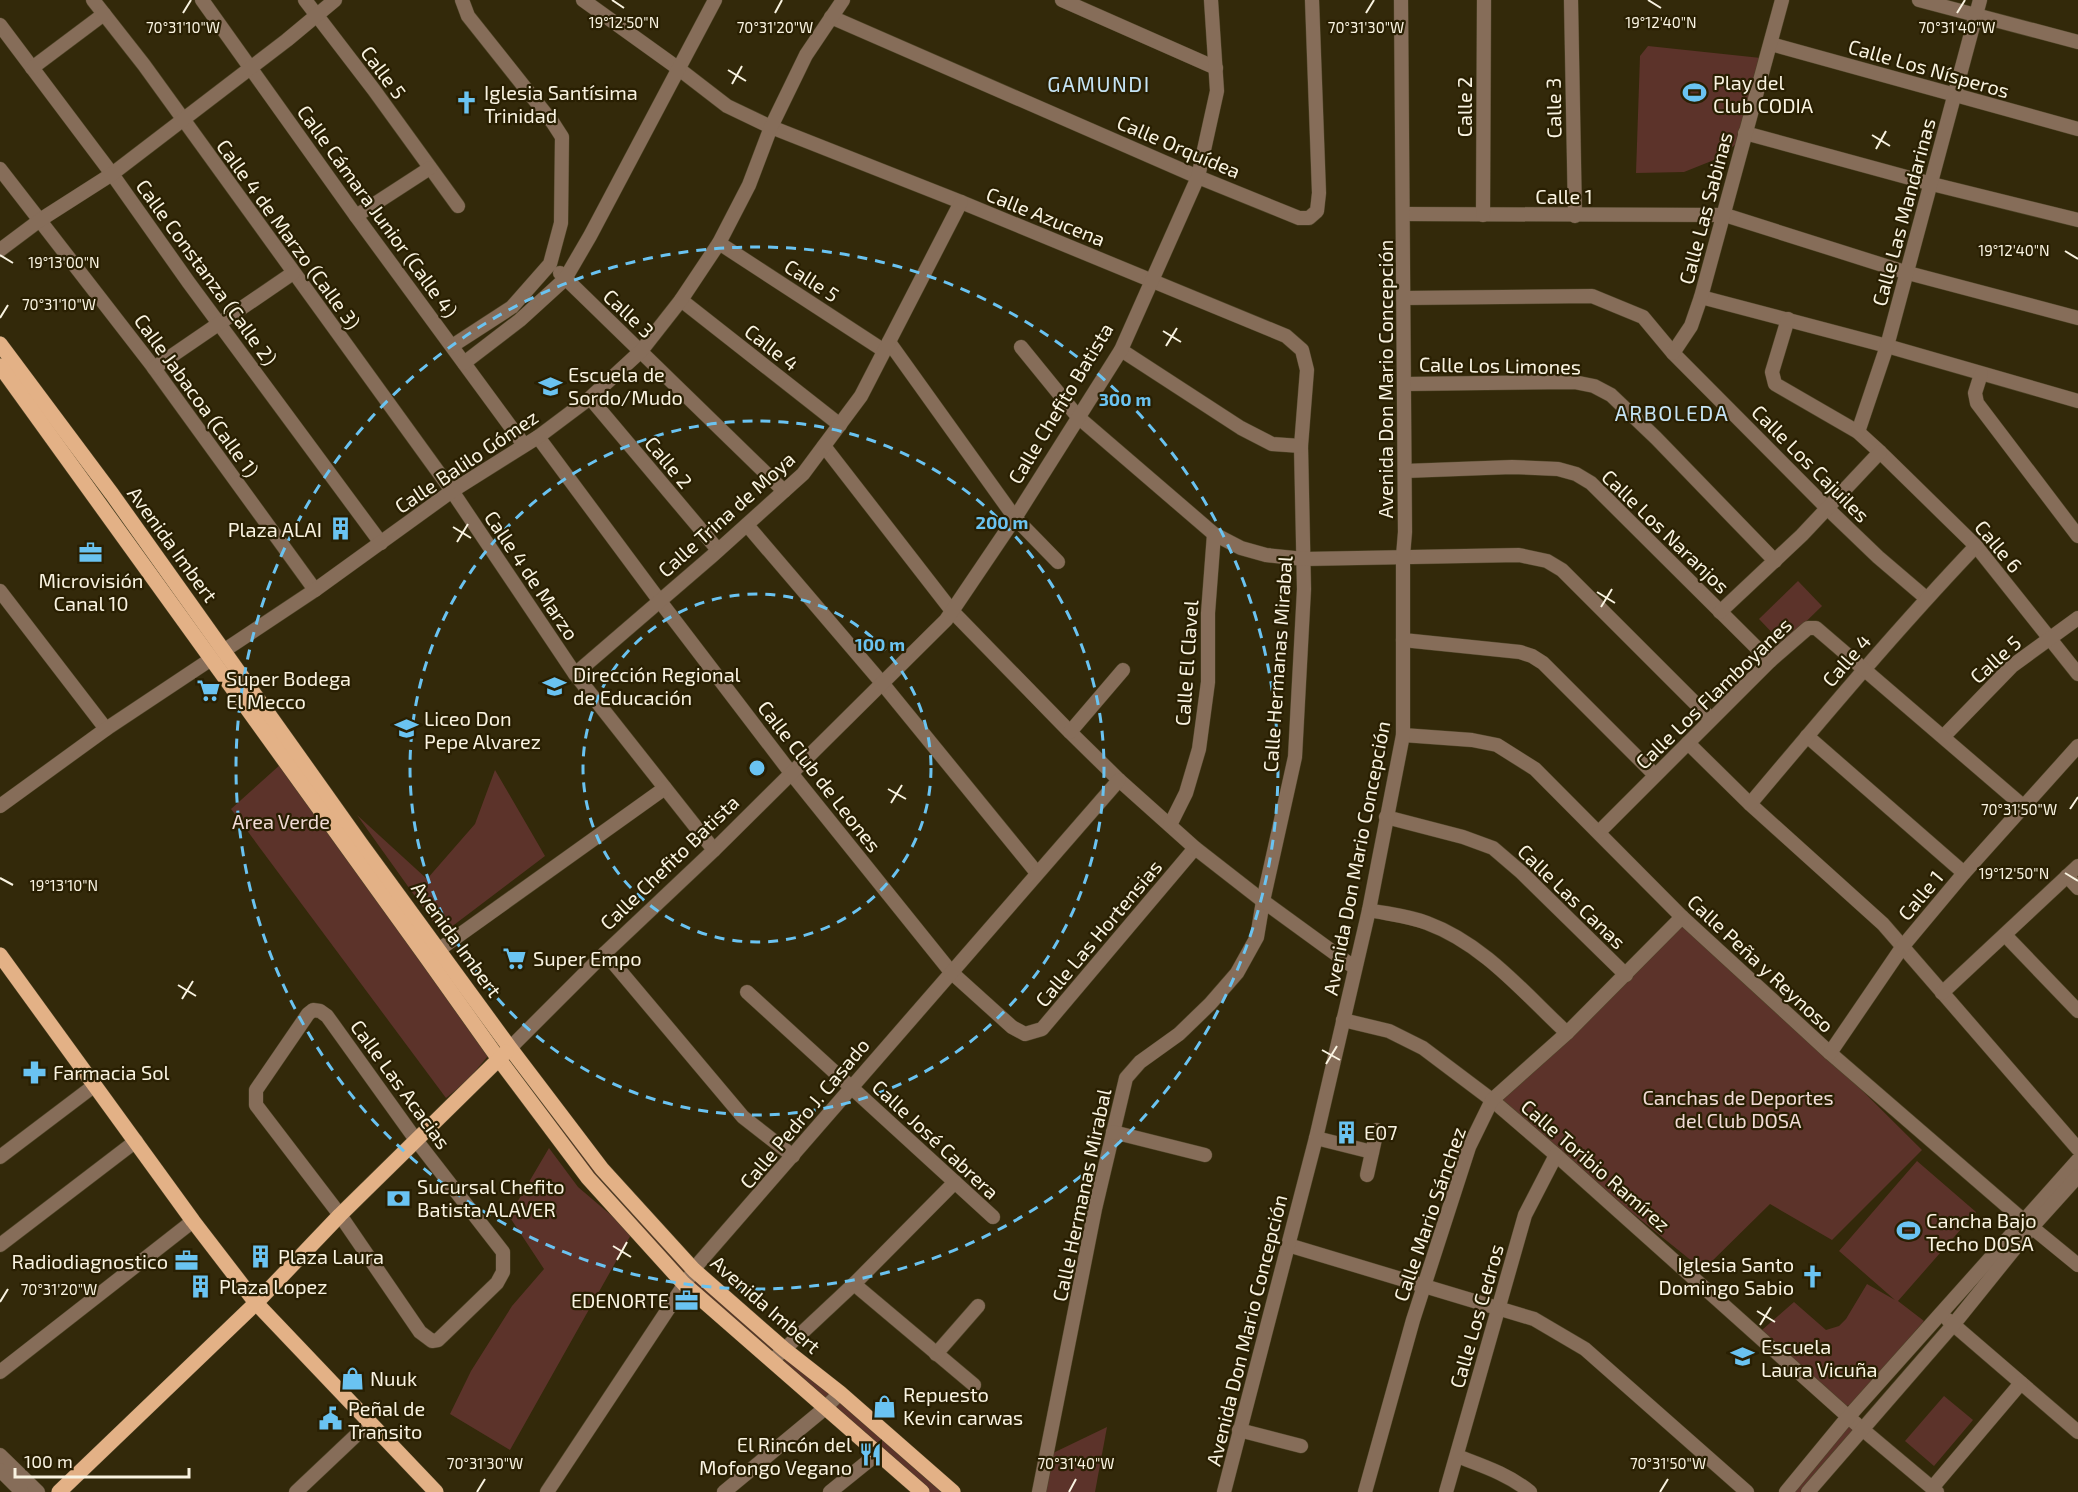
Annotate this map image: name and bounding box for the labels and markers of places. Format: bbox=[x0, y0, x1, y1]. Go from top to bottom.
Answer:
place label: Play del Club CODIA bbox=[1713, 70, 1814, 117]
place label: Iglesia Santísima Trinidad bbox=[484, 80, 638, 127]
sports icon: Play del Club CODIA bbox=[1682, 80, 1708, 106]
church icon: Iglesia Santísima Trinidad bbox=[453, 90, 479, 116]
place label: Escuela de Sordo/Mudo bbox=[568, 362, 683, 409]
school or university icon: Escuela de Sordo/Mudo bbox=[537, 373, 563, 399]
building icon: Plaza ALAI bbox=[327, 516, 353, 542]
place label: Plaza ALAI bbox=[228, 517, 322, 541]
office icon: Microvisión Canal 10 bbox=[78, 539, 104, 565]
place label: Microvisión Canal 10 bbox=[39, 568, 143, 615]
place label: Dirección Regional de Educación bbox=[573, 662, 741, 709]
place label: Super Bodega El Mecco bbox=[226, 666, 351, 713]
school or university icon: Dirección Regional de Educación bbox=[542, 673, 568, 699]
supermarket icon: Super Bodega El Mecco bbox=[195, 677, 221, 703]
place label: Liceo Don Pepe Alvarez bbox=[424, 706, 541, 753]
school or university icon: Liceo Don Pepe Alvarez bbox=[393, 716, 419, 742]
centre of rings bbox=[747, 758, 767, 778]
supermarket icon: Super Empo bbox=[502, 945, 528, 971]
place label: Super Empo bbox=[533, 946, 642, 970]
pharmacy icon: Farmacia Sol bbox=[22, 1059, 48, 1085]
place label: Farmacia Sol bbox=[53, 1060, 170, 1084]
building icon: E07 bbox=[1333, 1119, 1359, 1145]
place label: E07 bbox=[1364, 1120, 1398, 1144]
place label: Sucursal Chefito Batista ALAVER bbox=[417, 1174, 565, 1221]
bank icon: Sucursal Chefito Batista ALAVER bbox=[386, 1185, 412, 1211]
place label: Cancha Bajo Techo DOSA bbox=[1926, 1208, 2037, 1255]
sports icon: Cancha Bajo Techo DOSA bbox=[1895, 1218, 1921, 1244]
building icon: Plaza Laura bbox=[247, 1243, 273, 1269]
place label: Plaza Laura bbox=[278, 1244, 384, 1268]
office icon: Radiodiagnostico bbox=[173, 1248, 199, 1274]
place label: Radiodiagnostico bbox=[12, 1249, 168, 1273]
place label: Iglesia Santo Domingo Sabio bbox=[1658, 1252, 1794, 1299]
church icon: Iglesia Santo Domingo Sabio bbox=[1799, 1263, 1825, 1289]
building icon: Plaza Lopez bbox=[188, 1273, 214, 1299]
place label: Plaza Lopez bbox=[219, 1274, 328, 1298]
office icon: EDENORTE bbox=[674, 1287, 700, 1313]
place label: EDENORTE bbox=[571, 1288, 669, 1312]
place label: Escuela Laura Vicuña bbox=[1761, 1334, 1878, 1381]
school or university icon: Escuela Laura Vicuña bbox=[1730, 1344, 1756, 1370]
shop icon: Nuuk bbox=[339, 1365, 365, 1391]
place label: Nuuk bbox=[370, 1366, 417, 1390]
place label: Repuesto Kevin carwas bbox=[903, 1382, 1023, 1429]
shop icon: Repuesto Kevin carwas bbox=[872, 1393, 898, 1419]
place label: Peñal de Transito bbox=[348, 1396, 425, 1443]
public building icon: Peñal de Transito bbox=[317, 1406, 343, 1432]
place label: El Rincón del Mofongo Vegano bbox=[699, 1432, 852, 1479]
restaurant icon: El Rincón del Mofongo Vegano bbox=[857, 1442, 883, 1468]

